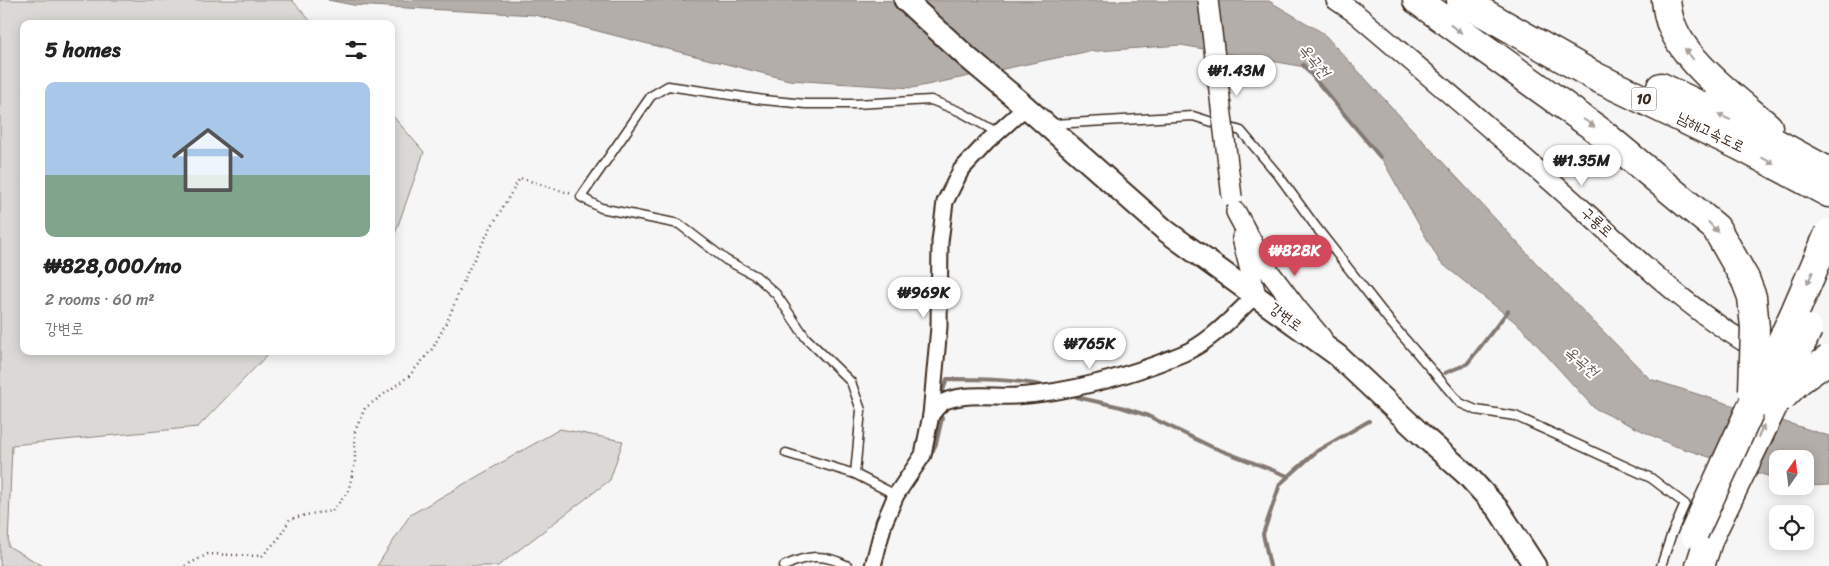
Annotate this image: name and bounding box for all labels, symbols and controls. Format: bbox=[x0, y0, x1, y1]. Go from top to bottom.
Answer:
one-way arrow bbox=[1449, 24, 1463, 34]
text: 5 homes bbox=[45, 31, 121, 69]
icon: filters bbox=[342, 36, 370, 64]
water label: 옥곡천 bbox=[1291, 36, 1340, 86]
one-way arrow bbox=[1684, 48, 1695, 61]
pin: ₩1.43M bbox=[1196, 54, 1278, 97]
text: ₩1.43M bbox=[1209, 56, 1265, 85]
road number: 10 bbox=[1632, 88, 1656, 110]
street label: 남해고속도로 bbox=[1673, 104, 1749, 160]
one-way arrow bbox=[1717, 112, 1731, 120]
icon: home bbox=[163, 115, 253, 205]
one-way arrow bbox=[1582, 118, 1595, 128]
pin: ₩1.35M bbox=[1541, 144, 1623, 187]
text: ₩1.35M bbox=[1554, 146, 1610, 175]
one-way arrow bbox=[1760, 157, 1775, 165]
street label: 구룡로 bbox=[1575, 200, 1619, 244]
one-way arrow bbox=[1707, 221, 1719, 233]
pin: ₩828K bbox=[1260, 234, 1330, 277]
text: ₩828K bbox=[1270, 236, 1320, 265]
text: ₩828,000/mo bbox=[45, 247, 181, 285]
one-way arrow bbox=[1805, 271, 1813, 285]
pin: ₩969K bbox=[889, 276, 959, 319]
text: ₩969K bbox=[899, 278, 949, 307]
text: 2 rooms · 60 m² bbox=[45, 285, 155, 314]
street label: 강변로 bbox=[1264, 296, 1308, 338]
text: 강변로 bbox=[45, 314, 84, 343]
pin: ₩765K bbox=[1055, 328, 1125, 370]
text: ₩765K bbox=[1065, 329, 1115, 358]
water label: 옥곡천 bbox=[1558, 338, 1607, 386]
one-way arrow bbox=[1757, 424, 1765, 438]
north arrow bbox=[1769, 450, 1814, 495]
map controls bbox=[1769, 450, 1814, 550]
button: locate bbox=[1769, 505, 1814, 550]

